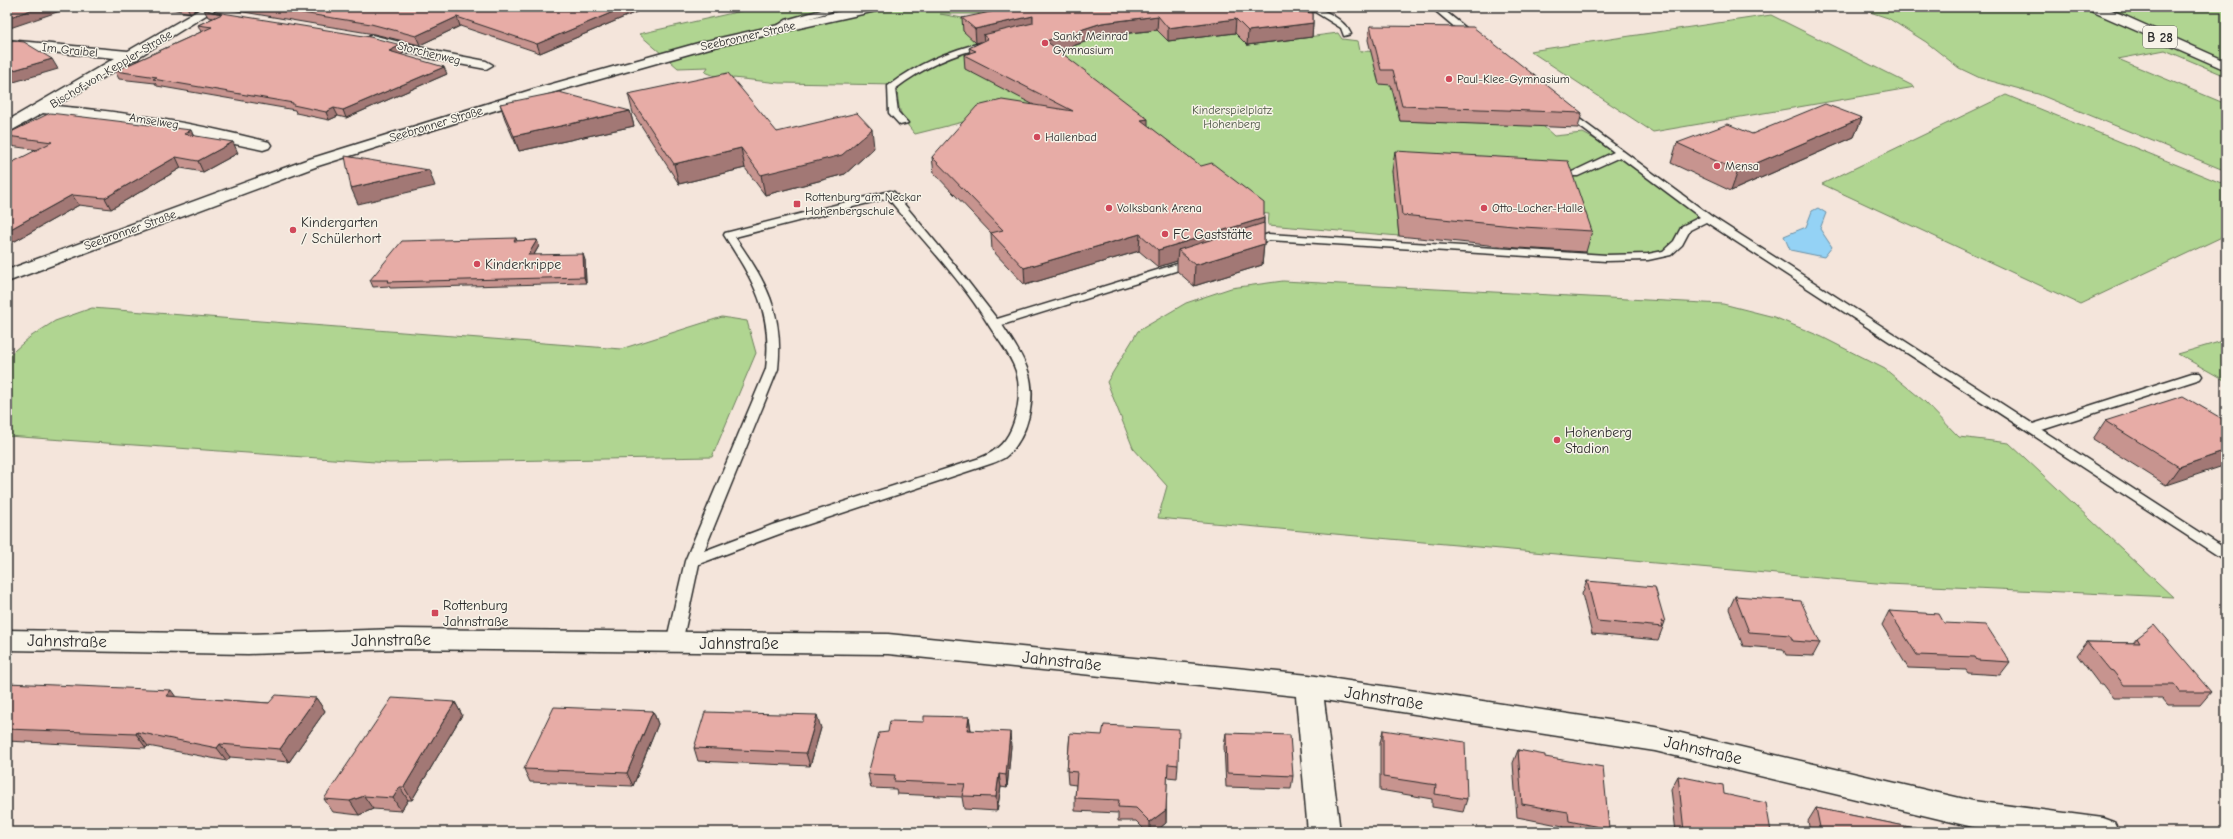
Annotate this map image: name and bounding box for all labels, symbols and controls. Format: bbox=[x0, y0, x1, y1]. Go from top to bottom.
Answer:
street label: Seebronner Straße bbox=[699, 18, 797, 54]
road number: B 28 bbox=[2143, 26, 2177, 48]
street label: Bischof-von-Keppler-Straße bbox=[47, 27, 175, 111]
place label: Sankt Meinrad Gymnasium bbox=[1053, 29, 1128, 57]
street label: Storchenweg bbox=[396, 38, 462, 68]
marker: Sankt Meinrad Gymnasium bbox=[1040, 38, 1050, 48]
street label: Im Graibel bbox=[42, 40, 98, 60]
place label: Paul-Klee-Gymnasium bbox=[1457, 72, 1570, 86]
marker: Paul-Klee-Gymnasium bbox=[1444, 74, 1454, 84]
street label: Seebronner Straße bbox=[387, 103, 485, 145]
park label: Kinderspielplatz Hohenberg bbox=[1192, 103, 1273, 131]
street label: Amselweg bbox=[128, 110, 180, 132]
place label: Hallenbad bbox=[1045, 130, 1097, 144]
marker: Hallenbad bbox=[1032, 132, 1042, 142]
place label: Mensa bbox=[1725, 159, 1759, 173]
marker: Mensa bbox=[1712, 161, 1722, 171]
place label: Rottenburg am Neckar Hohenbergschule bbox=[805, 190, 921, 218]
marker: Rottenburg am Neckar Hohenbergschule bbox=[792, 199, 802, 209]
place label: Volksbank Arena bbox=[1117, 201, 1202, 215]
place label: Otto-Locher-Halle bbox=[1492, 201, 1583, 215]
marker: Volksbank Arena bbox=[1104, 203, 1114, 213]
marker: Otto-Locher-Halle bbox=[1479, 203, 1489, 213]
street label: Seebronner Straße bbox=[82, 207, 178, 253]
place label: Kindergarten / Schülerhort bbox=[301, 214, 382, 247]
marker: Kindergarten / Schülerhort bbox=[288, 225, 298, 235]
place label: FC Gaststätte bbox=[1173, 226, 1252, 243]
marker: FC Gaststätte bbox=[1160, 229, 1170, 239]
place label: Kinderkrippe bbox=[485, 256, 561, 273]
marker: Kinderkrippe bbox=[472, 259, 482, 269]
place label: Hohenberg Stadion bbox=[1565, 424, 1632, 457]
marker: Hohenberg Stadion bbox=[1552, 435, 1562, 445]
place label: Rottenburg Jahnstraße bbox=[443, 597, 509, 630]
marker: Rottenburg Jahnstraße bbox=[430, 608, 440, 618]
street label: Jahnstraße bbox=[351, 630, 431, 650]
street label: Jahnstraße bbox=[27, 631, 107, 651]
street label: Jahnstraße bbox=[699, 634, 779, 653]
street label: Jahnstraße bbox=[1021, 647, 1103, 675]
street label: Jahnstraße bbox=[1343, 682, 1425, 714]
street label: Jahnstraße bbox=[1662, 732, 1744, 768]

